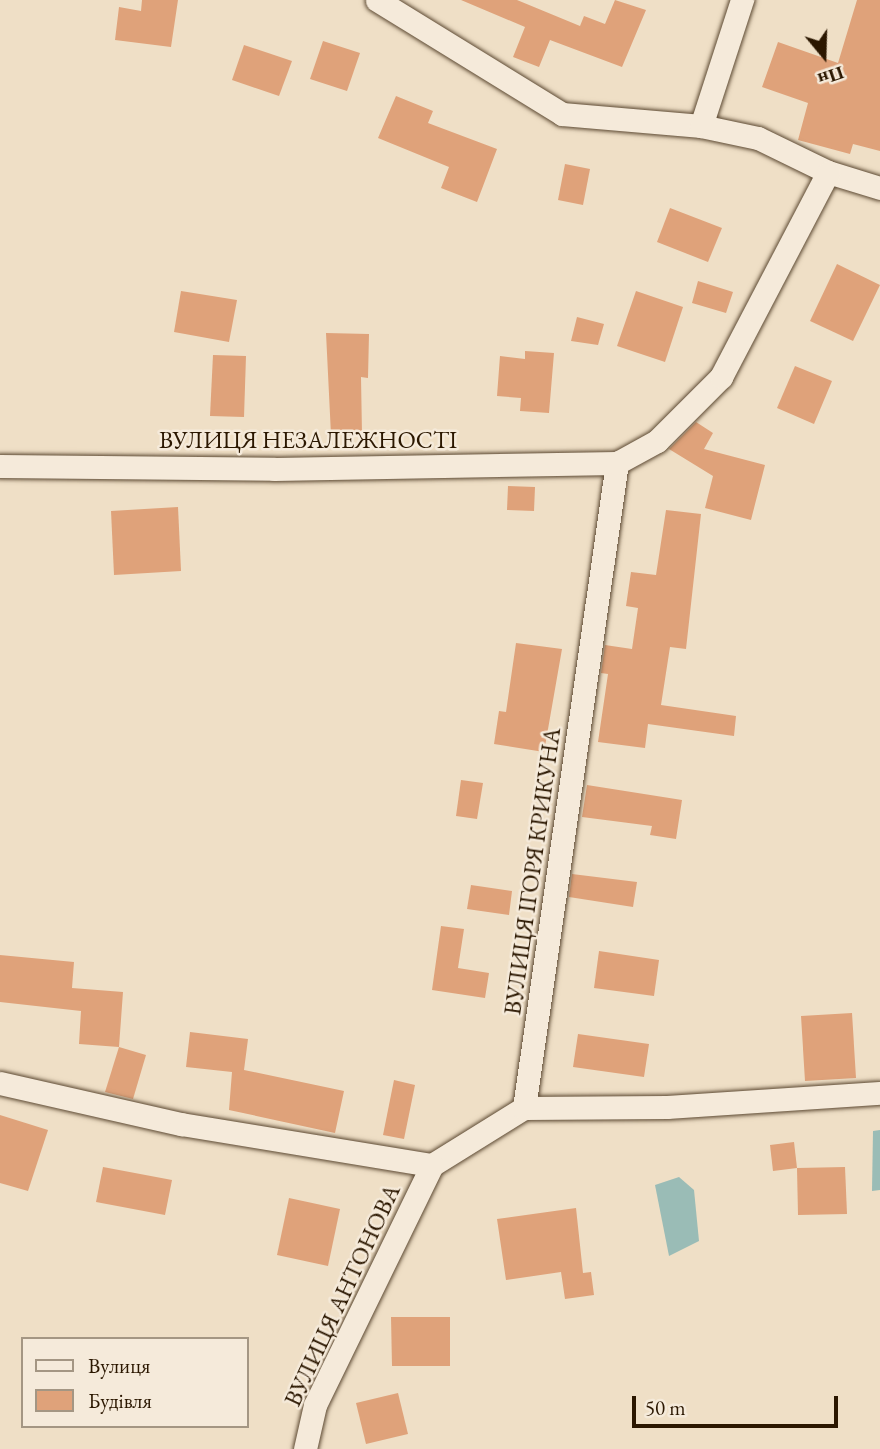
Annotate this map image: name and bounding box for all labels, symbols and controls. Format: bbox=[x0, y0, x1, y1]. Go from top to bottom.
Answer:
north arrow bbox=[789, 21, 859, 91]
text: Пн bbox=[815, 60, 847, 92]
street label: ВУЛИЦЯ НЕЗАЛЕЖНОСТІ bbox=[159, 426, 457, 454]
street label: ВУЛИЦЯ ІГОРЯ КРИКУНА bbox=[498, 725, 566, 1017]
street label: ВУЛИЦЯ АНТОНОВА bbox=[278, 1179, 406, 1411]
legend bbox=[21, 1337, 248, 1428]
text: Вулиця bbox=[88, 1352, 150, 1379]
scale bar bbox=[635, 1382, 842, 1426]
text: Будівля bbox=[88, 1387, 152, 1414]
text: 50 m bbox=[645, 1394, 686, 1421]

